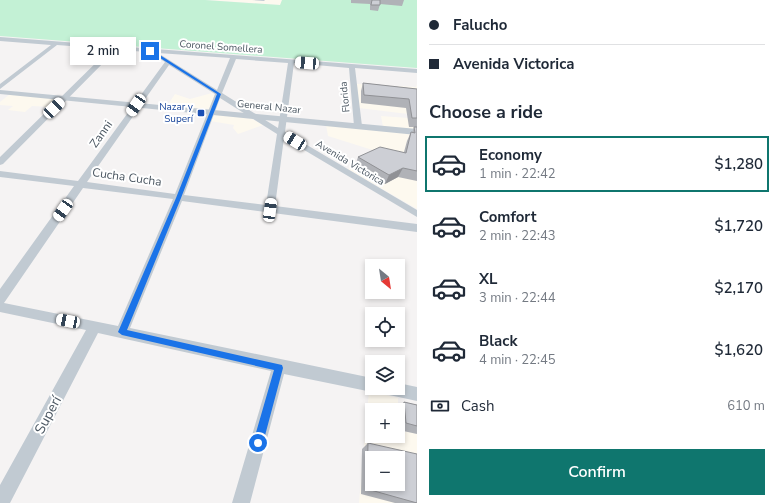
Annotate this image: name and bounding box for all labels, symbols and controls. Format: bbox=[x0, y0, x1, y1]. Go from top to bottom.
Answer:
text: Falucho bbox=[453, 15, 507, 35]
callout: 2 min bbox=[70, 37, 136, 65]
street label: Coronel Somellera bbox=[179, 37, 263, 57]
text: 2 min bbox=[86, 42, 120, 60]
route end bbox=[141, 42, 159, 60]
text: Avenida Victorica bbox=[453, 54, 574, 74]
car bbox=[295, 56, 319, 70]
street label: Florida bbox=[336, 81, 354, 113]
car bbox=[124, 92, 148, 118]
car bbox=[41, 95, 67, 121]
street label: General Nazar bbox=[236, 97, 302, 117]
place label: Nazar y Superí bbox=[159, 100, 194, 126]
text: Choose a ride bbox=[429, 100, 543, 124]
marker: Nazar y Superí bbox=[196, 108, 206, 118]
street label: Zanni bbox=[86, 117, 116, 151]
car bbox=[282, 130, 308, 152]
street label: Avenida Victorica bbox=[313, 137, 387, 189]
text: Economy bbox=[479, 145, 542, 165]
icon: car bbox=[431, 146, 467, 182]
text: $1,280 bbox=[714, 154, 763, 174]
street label: Cucha Cucha bbox=[91, 164, 163, 190]
text: 1 min · 22:42 bbox=[479, 165, 555, 183]
car bbox=[51, 197, 75, 223]
car bbox=[262, 197, 278, 223]
text: Comfort bbox=[479, 207, 536, 227]
icon: car bbox=[431, 208, 467, 244]
text: $1,720 bbox=[714, 216, 763, 236]
text: 2 min · 22:43 bbox=[479, 227, 555, 245]
north arrow bbox=[365, 259, 405, 299]
map controls bbox=[365, 259, 405, 491]
text: XL bbox=[479, 269, 498, 289]
icon: car bbox=[431, 270, 467, 306]
text: $2,170 bbox=[714, 278, 763, 298]
text: 3 min · 22:44 bbox=[479, 289, 555, 307]
button: locate bbox=[365, 307, 405, 347]
car bbox=[55, 313, 81, 329]
text: Black bbox=[479, 331, 517, 351]
icon: car bbox=[431, 332, 467, 368]
text: $1,620 bbox=[714, 340, 763, 360]
text: 4 min · 22:45 bbox=[479, 351, 555, 369]
button: layers bbox=[365, 355, 405, 395]
street label: Superí bbox=[30, 392, 66, 437]
icon: cash bbox=[429, 395, 451, 417]
text: Cash bbox=[461, 396, 495, 416]
text: 610 m bbox=[727, 397, 765, 415]
button: + bbox=[365, 403, 405, 443]
route start bbox=[249, 434, 267, 452]
button: Confirm bbox=[429, 449, 765, 495]
button: − bbox=[365, 451, 405, 491]

